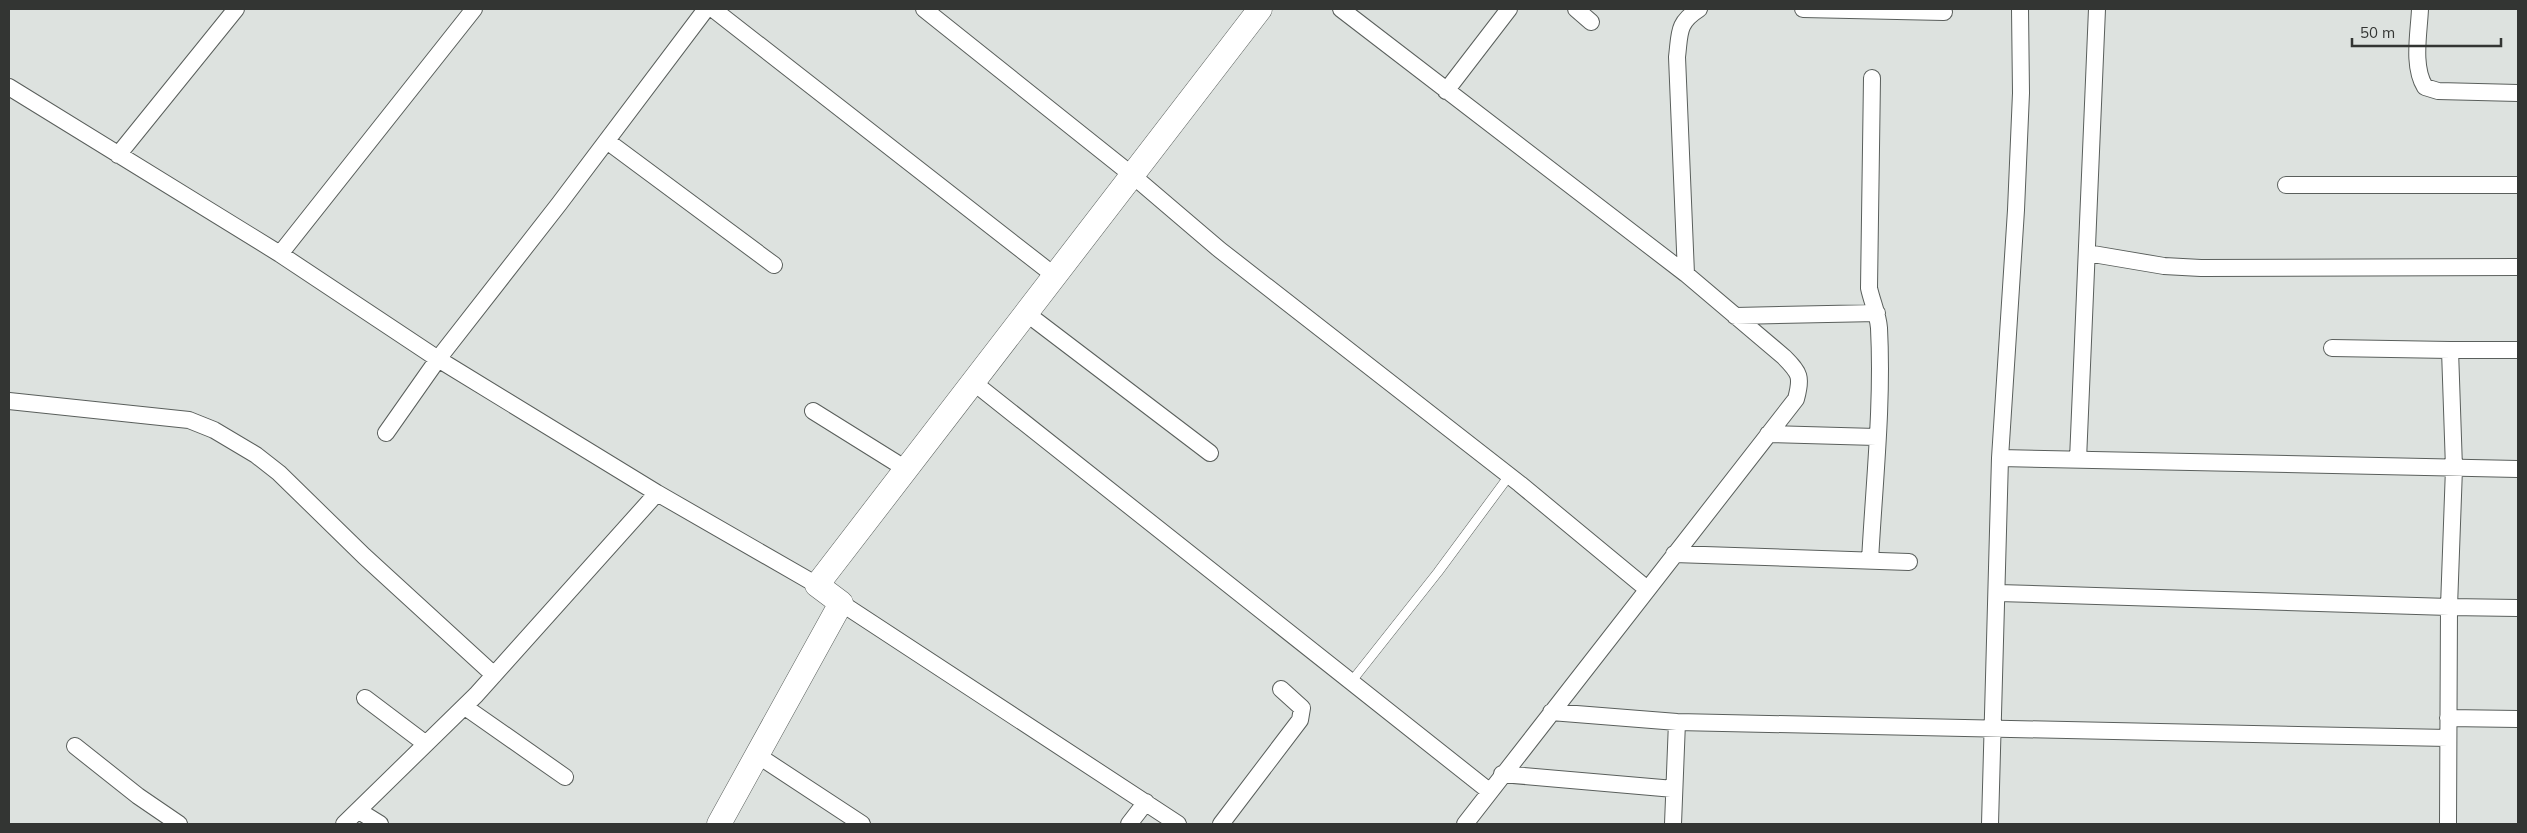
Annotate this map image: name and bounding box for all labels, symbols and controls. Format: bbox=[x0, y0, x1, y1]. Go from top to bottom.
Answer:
scale bar bbox=[2352, 15, 2501, 47]
text: 50 m bbox=[2360, 23, 2395, 42]

